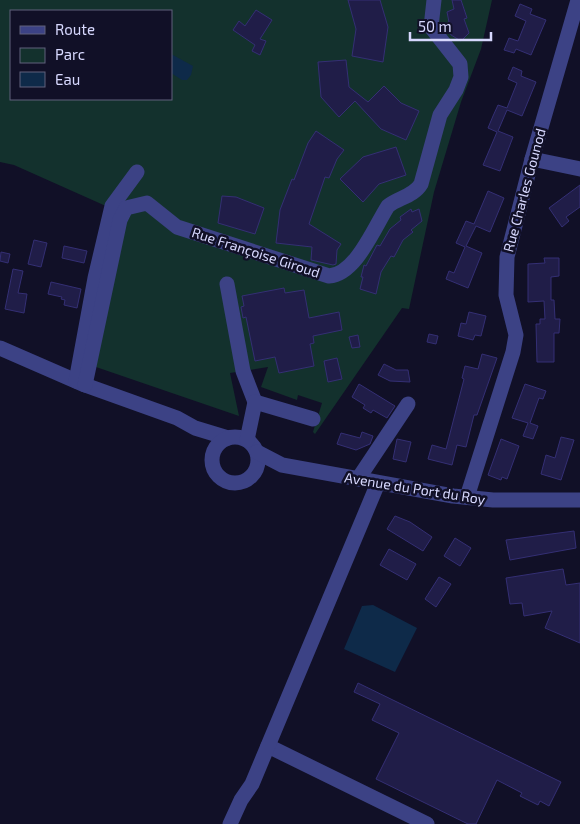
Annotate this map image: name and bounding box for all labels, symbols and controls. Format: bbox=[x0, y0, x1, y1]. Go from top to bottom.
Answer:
legend bbox=[10, 10, 172, 100]
scale bar bbox=[410, 10, 491, 42]
text: 50 m bbox=[418, 17, 452, 35]
text: Route bbox=[55, 20, 95, 38]
text: Parc bbox=[55, 45, 85, 63]
text: Eau bbox=[55, 70, 80, 88]
street label: Rue Charles Gounod bbox=[499, 126, 549, 254]
street label: Rue Françoise Giroud bbox=[190, 223, 322, 282]
street label: Avenue du Port du Roy bbox=[343, 468, 487, 508]

